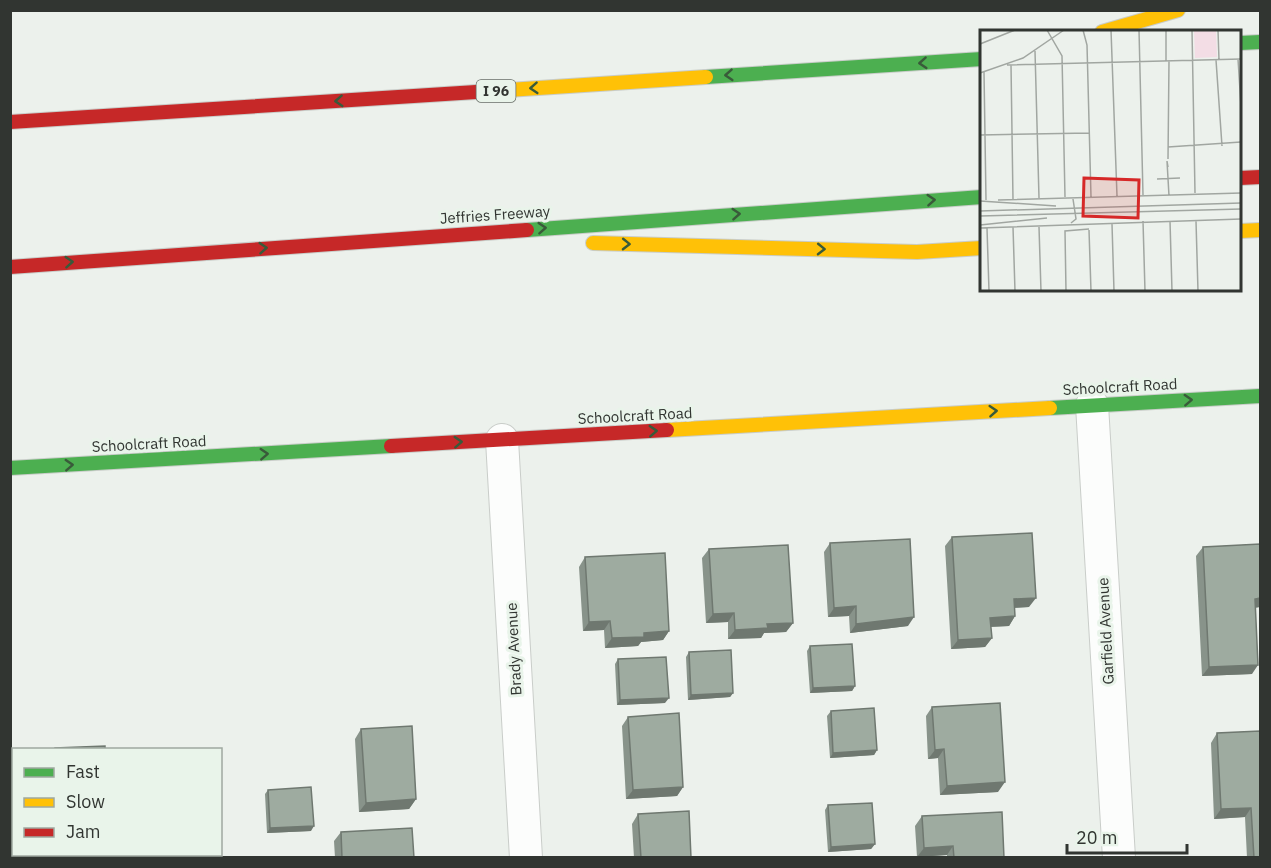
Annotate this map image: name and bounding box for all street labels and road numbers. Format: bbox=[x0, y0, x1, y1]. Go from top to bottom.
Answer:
road number: I 96 bbox=[476, 80, 516, 102]
street label: Jeffries Freeway bbox=[439, 201, 551, 228]
street label: Schoolcraft Road bbox=[1062, 374, 1178, 399]
street label: Schoolcraft Road bbox=[577, 403, 693, 428]
street label: Schoolcraft Road bbox=[91, 431, 207, 456]
street label: Garfield Avenue bbox=[1093, 577, 1118, 685]
street label: Brady Avenue bbox=[502, 602, 525, 696]

